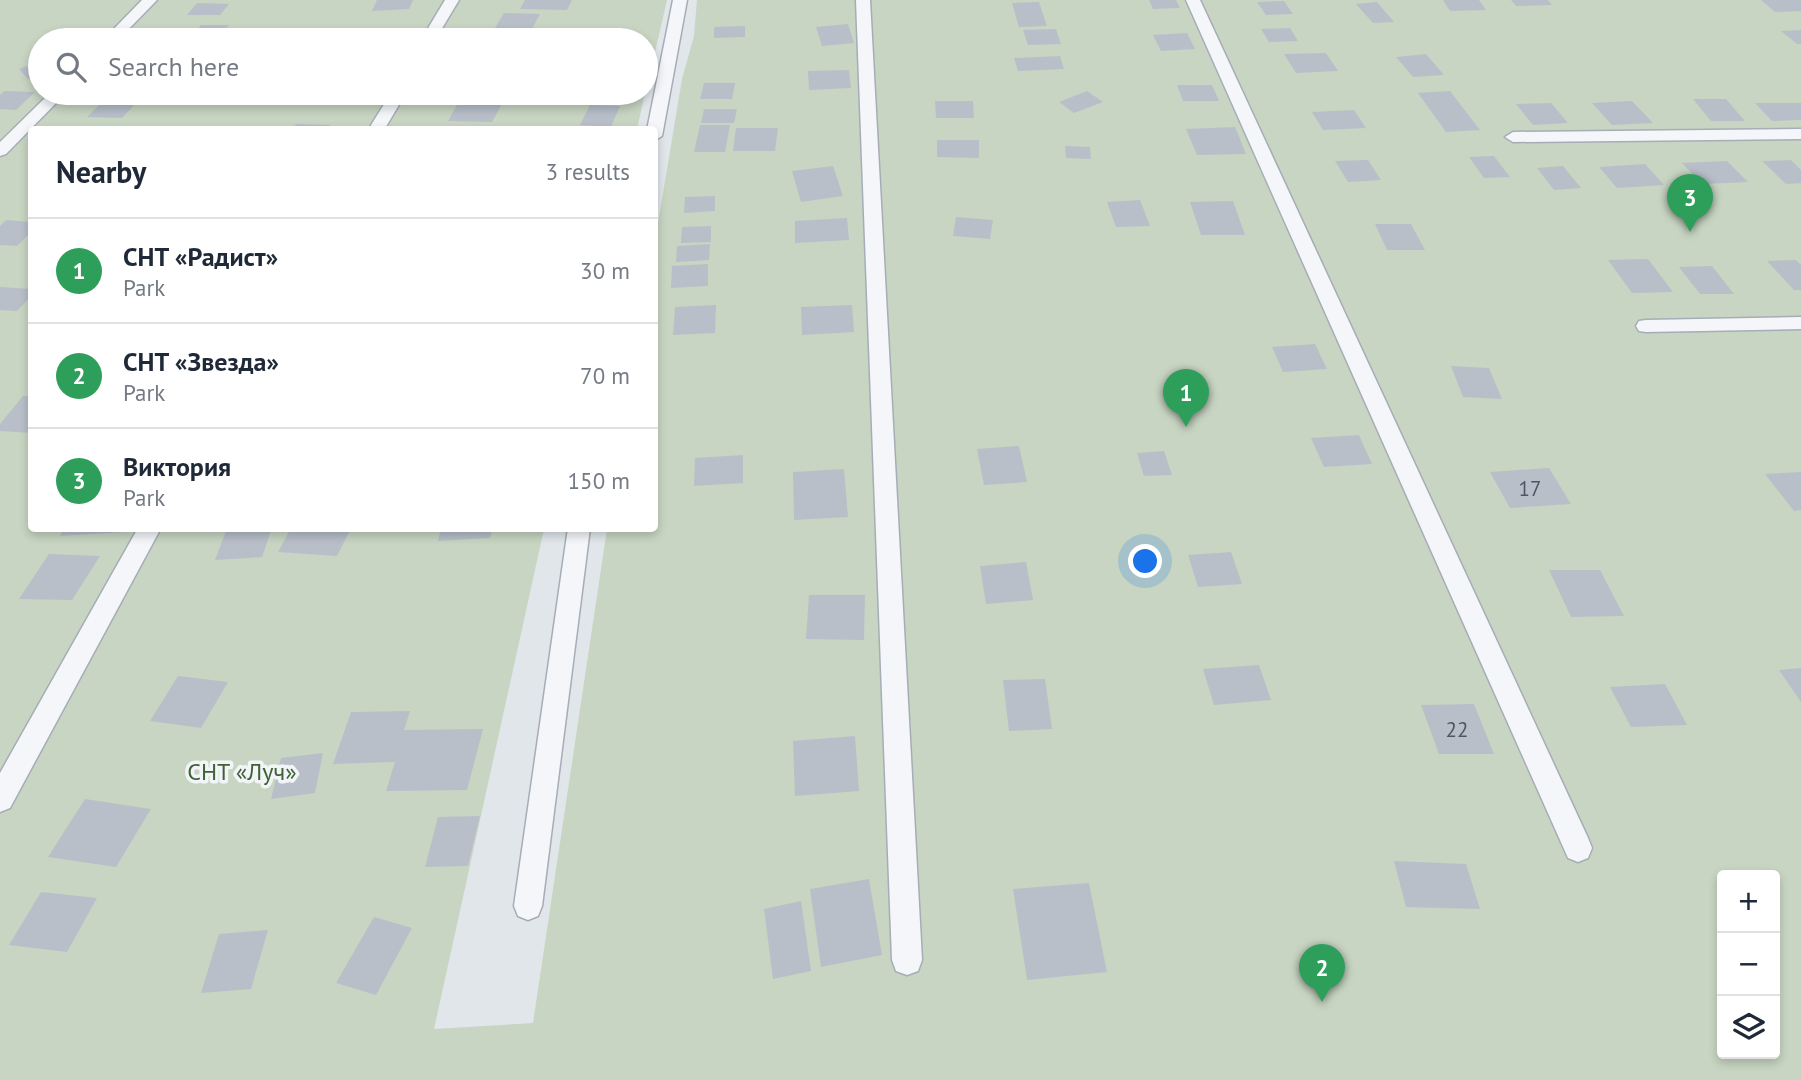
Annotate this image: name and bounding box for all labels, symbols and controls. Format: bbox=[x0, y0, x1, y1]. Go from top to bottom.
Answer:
search box bbox=[28, 28, 658, 105]
icon: search bbox=[52, 48, 90, 86]
text: Search here bbox=[108, 50, 239, 83]
text: Nearby bbox=[56, 152, 146, 191]
text: 3 results bbox=[546, 157, 630, 186]
pin: 3 bbox=[1667, 174, 1713, 232]
text: СНТ «Радист» bbox=[123, 240, 278, 273]
text: 1 bbox=[72, 256, 86, 285]
text: 30 m bbox=[580, 256, 630, 285]
text: Park bbox=[123, 273, 165, 302]
text: СНТ «Звезда» bbox=[123, 345, 279, 378]
text: 2 bbox=[72, 361, 86, 390]
text: 70 m bbox=[580, 361, 630, 390]
pin: 1 bbox=[1163, 369, 1209, 427]
text: Park bbox=[123, 378, 165, 407]
text: Виктория bbox=[123, 450, 231, 483]
text: 3 bbox=[72, 466, 86, 495]
text: 150 m bbox=[568, 466, 630, 495]
house number: 17 bbox=[1519, 475, 1541, 502]
text: Park bbox=[123, 483, 165, 512]
your location bbox=[1128, 544, 1162, 578]
house number: 22 bbox=[1446, 716, 1468, 743]
park label: СНТ «Луч» bbox=[187, 756, 297, 787]
map controls bbox=[1717, 870, 1780, 1059]
button: + bbox=[1717, 870, 1780, 933]
button: − bbox=[1717, 933, 1780, 996]
pin: 2 bbox=[1299, 944, 1345, 1002]
button: layers bbox=[1717, 996, 1780, 1059]

